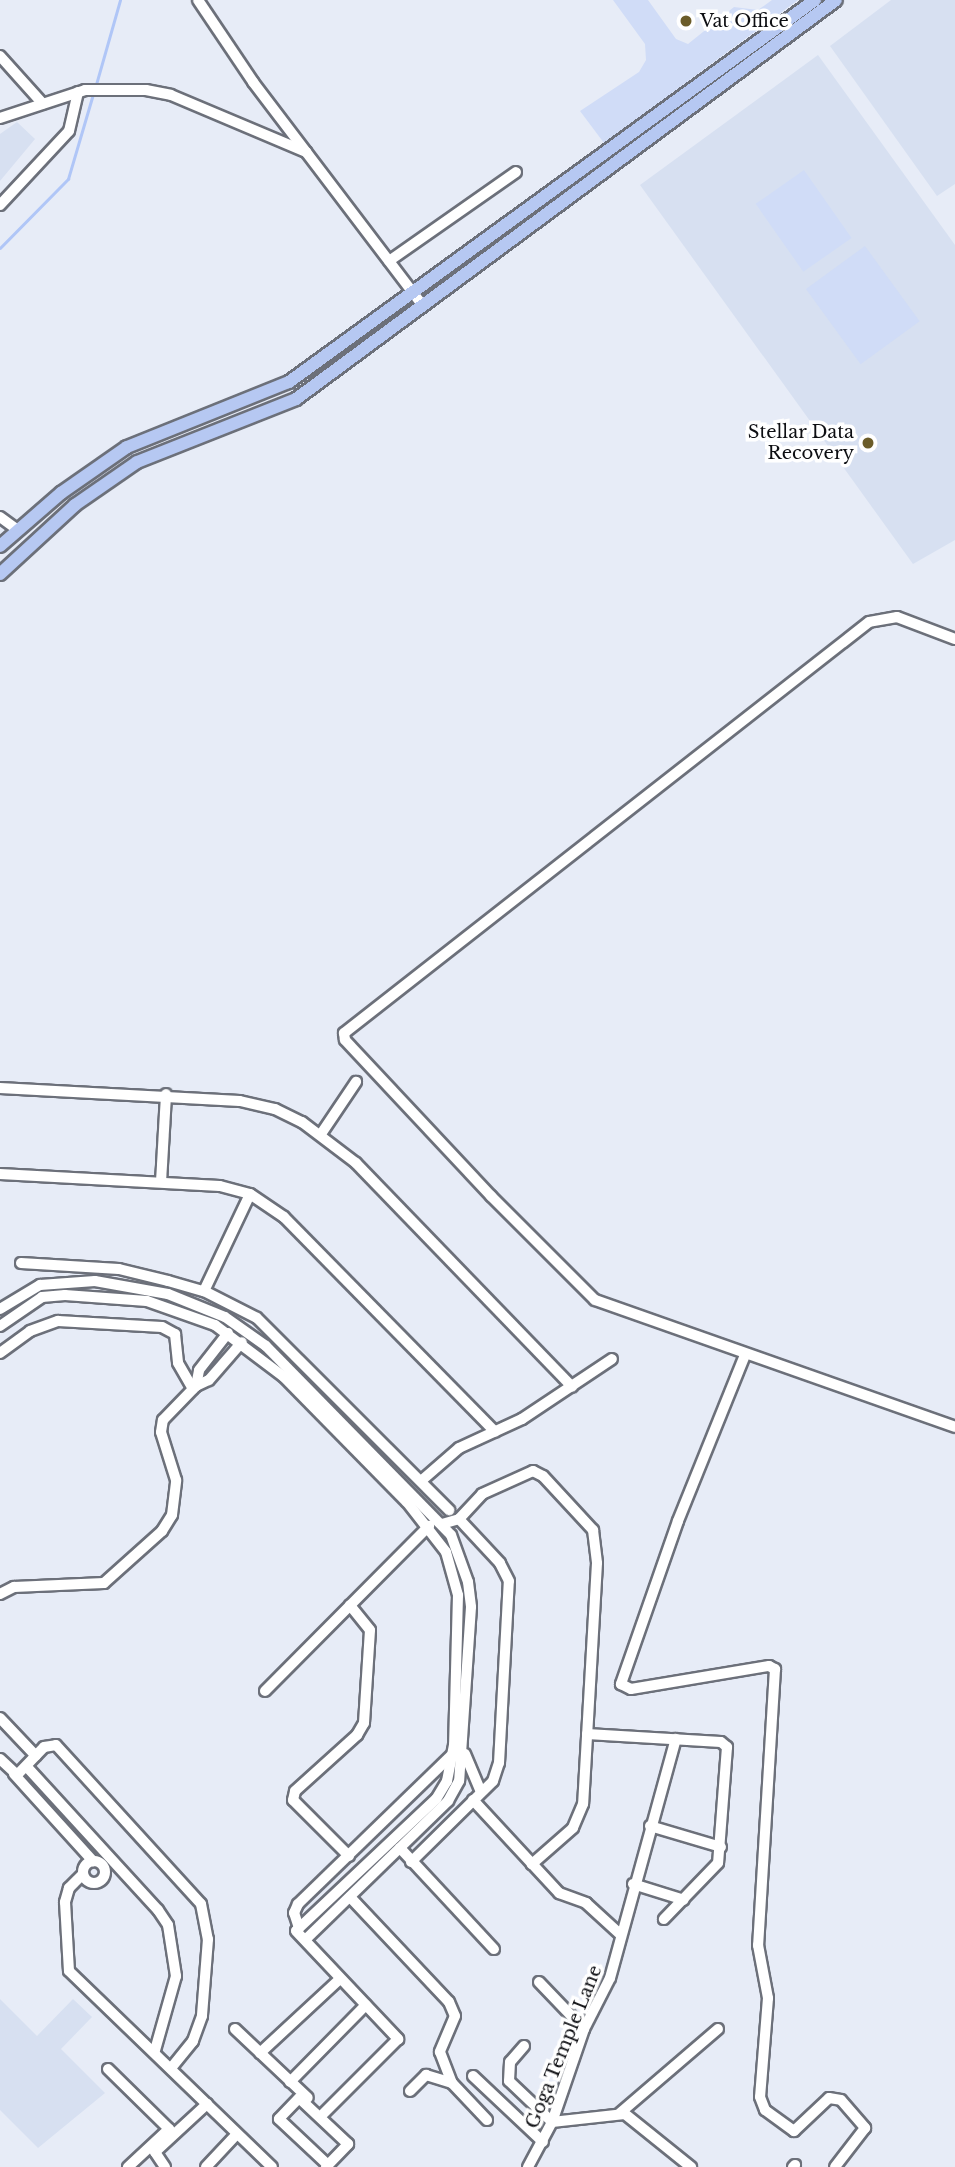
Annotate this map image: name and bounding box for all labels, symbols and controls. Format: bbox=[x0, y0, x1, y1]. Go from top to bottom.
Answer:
place label: Vat Office bbox=[700, 10, 789, 32]
marker: Vat Office bbox=[678, 13, 694, 29]
place label: Stellar Data Recovery bbox=[747, 422, 854, 464]
marker: Stellar Data Recovery bbox=[860, 435, 876, 451]
street label: Goga Temple Lane bbox=[521, 1962, 607, 2132]

